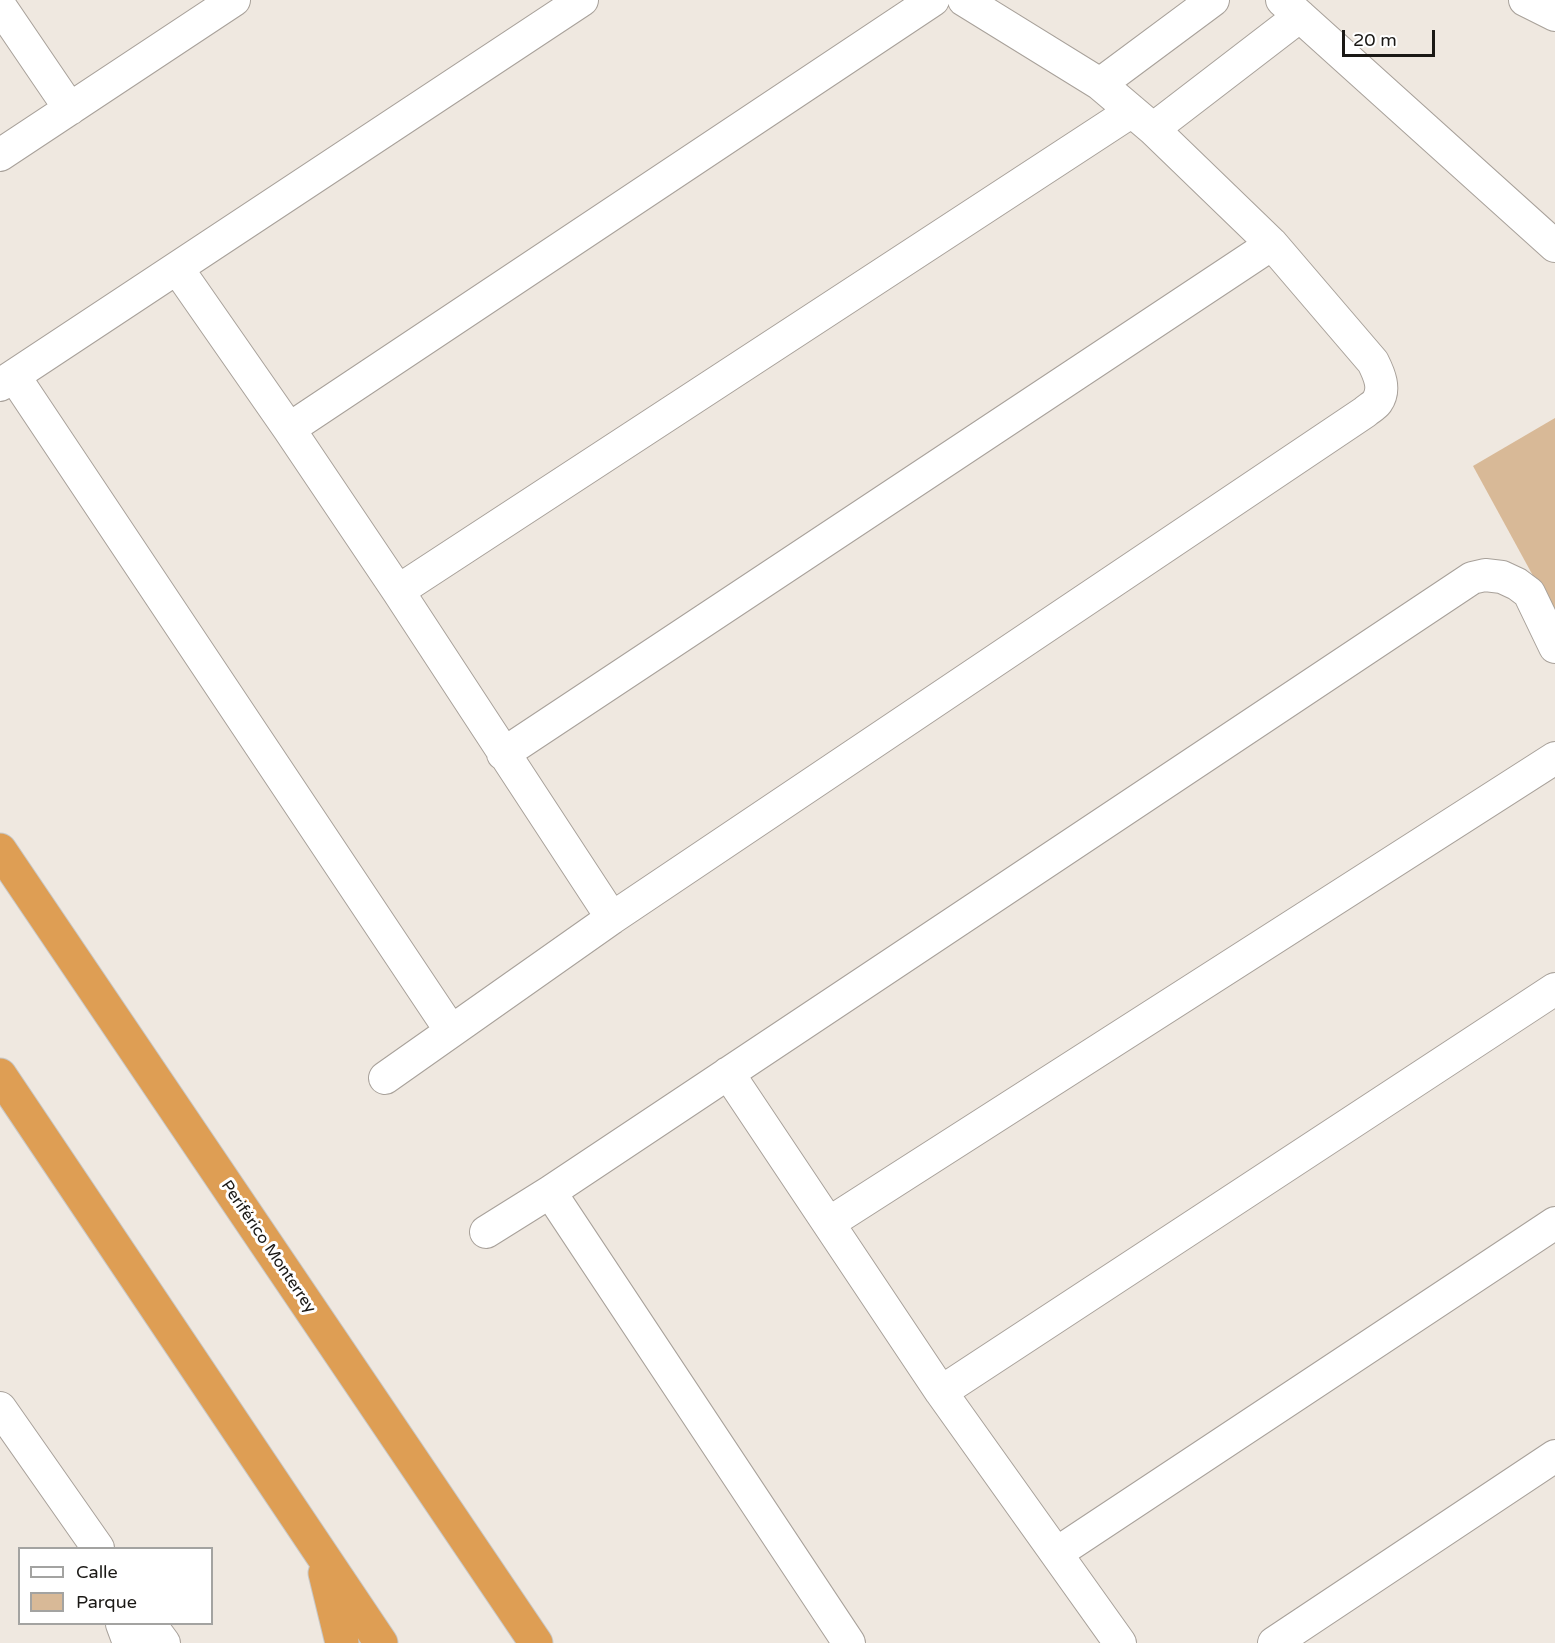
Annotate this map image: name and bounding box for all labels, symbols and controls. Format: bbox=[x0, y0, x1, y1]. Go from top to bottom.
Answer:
scale bar bbox=[1345, 18, 1438, 56]
text: 20 m bbox=[1353, 29, 1397, 51]
street label: Periférico Monterrey bbox=[216, 1177, 320, 1317]
legend bbox=[18, 1547, 213, 1625]
text: Calle bbox=[76, 1561, 118, 1583]
text: Parque bbox=[76, 1591, 137, 1613]

